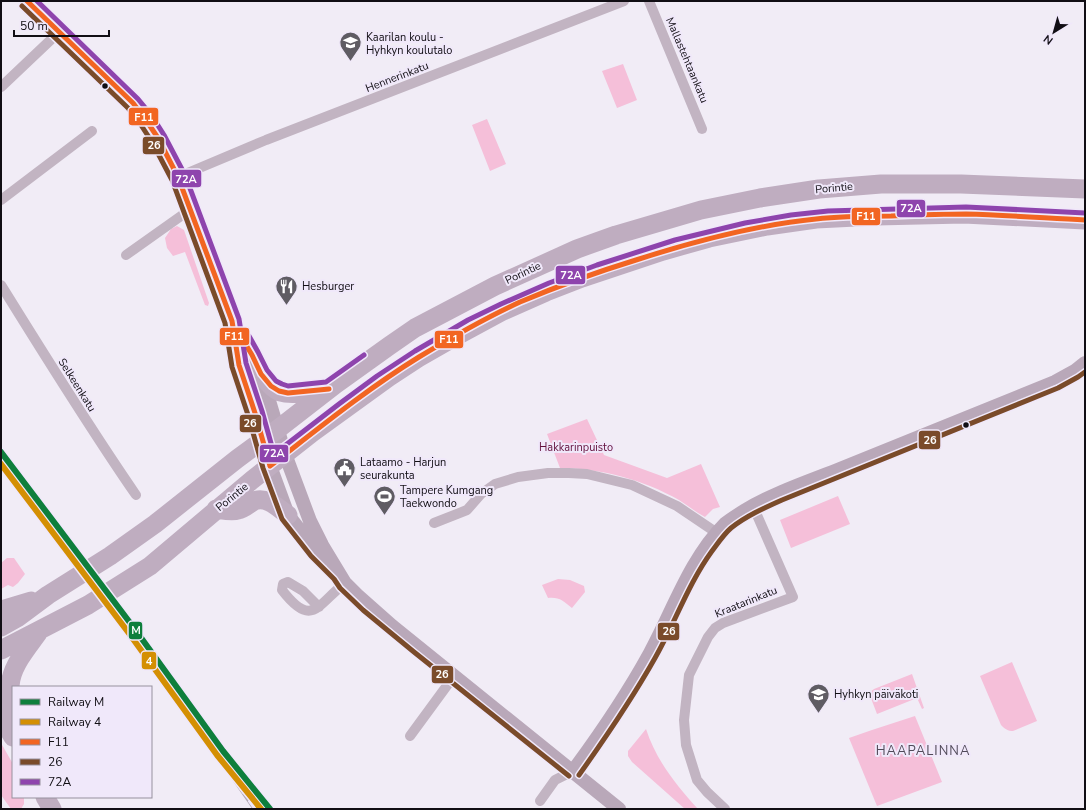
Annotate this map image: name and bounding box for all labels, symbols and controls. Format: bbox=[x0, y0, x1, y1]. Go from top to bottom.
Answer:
scale bar bbox=[14, 12, 109, 38]
north arrow bbox=[1034, 12, 1074, 52]
street label: Mallastehtaankatu bbox=[662, 15, 712, 105]
text: 50 m bbox=[20, 18, 48, 34]
school or university icon: Kaarilan koulu - Hyhkyn koulutalo bbox=[338, 30, 364, 63]
place label: Kaarilan koulu - Hyhkyn koulutalo bbox=[366, 30, 452, 58]
text: N bbox=[1040, 31, 1056, 48]
street label: Hennerinkatu bbox=[363, 58, 431, 96]
unlabelled marker bbox=[100, 81, 110, 91]
line badge: F11 bbox=[128, 107, 159, 126]
text: F11 bbox=[134, 110, 154, 125]
line badge: 26 bbox=[142, 136, 165, 155]
text: 26 bbox=[147, 138, 161, 153]
line badge: 72A bbox=[171, 169, 202, 188]
text: 72A bbox=[175, 172, 198, 187]
street label: Porintie bbox=[815, 179, 854, 197]
line badge: 72A bbox=[896, 199, 926, 218]
text: 72A bbox=[900, 201, 923, 216]
line badge: F11 bbox=[851, 207, 881, 226]
text: F11 bbox=[856, 209, 876, 224]
street label: Porintie bbox=[503, 258, 543, 288]
line badge: 72A bbox=[555, 265, 586, 285]
text: 72A bbox=[560, 268, 583, 283]
restaurant icon: Hesburger bbox=[274, 273, 300, 306]
place label: Hesburger bbox=[302, 279, 354, 294]
line badge: F11 bbox=[219, 327, 250, 346]
text: F11 bbox=[224, 329, 244, 344]
line badge: F11 bbox=[434, 330, 464, 349]
text: F11 bbox=[439, 332, 459, 347]
street label: Selkeenkatu bbox=[55, 355, 99, 415]
line badge: 26 bbox=[239, 414, 262, 433]
text: 26 bbox=[243, 416, 257, 431]
unlabelled marker bbox=[961, 420, 971, 430]
line badge: 26 bbox=[918, 430, 941, 450]
text: 26 bbox=[923, 433, 937, 448]
park label: Hakkarinpuisto bbox=[539, 440, 613, 455]
line badge: 72A bbox=[259, 444, 289, 463]
text: 72A bbox=[263, 446, 286, 461]
public building icon: Lataamo - Harjun seurakunta bbox=[332, 455, 358, 488]
place label: Lataamo - Harjun seurakunta bbox=[360, 455, 446, 483]
street label: Porintie bbox=[213, 479, 252, 515]
sports icon: Tampere Kumgang Taekwondo bbox=[371, 483, 397, 516]
place label: Tampere Kumgang Taekwondo bbox=[400, 483, 493, 511]
street label: Kraatarinkatu bbox=[713, 583, 779, 621]
line badge: M bbox=[128, 621, 143, 640]
line badge: 26 bbox=[657, 622, 680, 641]
text: M bbox=[131, 623, 141, 638]
text: 26 bbox=[662, 624, 676, 639]
line badge: 4 bbox=[141, 651, 157, 670]
text: 4 bbox=[146, 654, 153, 669]
line badge: 26 bbox=[431, 665, 454, 684]
text: 26 bbox=[435, 667, 449, 682]
school or university icon: Hyhkyn päiväkoti bbox=[806, 681, 832, 714]
legend bbox=[12, 686, 152, 798]
place label: Hyhkyn päiväkoti bbox=[834, 687, 918, 702]
text: Railway M bbox=[48, 694, 104, 710]
text: Railway 4 bbox=[48, 714, 101, 730]
text: F11 bbox=[48, 734, 69, 750]
district label: HAAPALINNA bbox=[876, 742, 970, 760]
text: 26 bbox=[48, 754, 62, 770]
text: 72A bbox=[48, 774, 71, 790]

